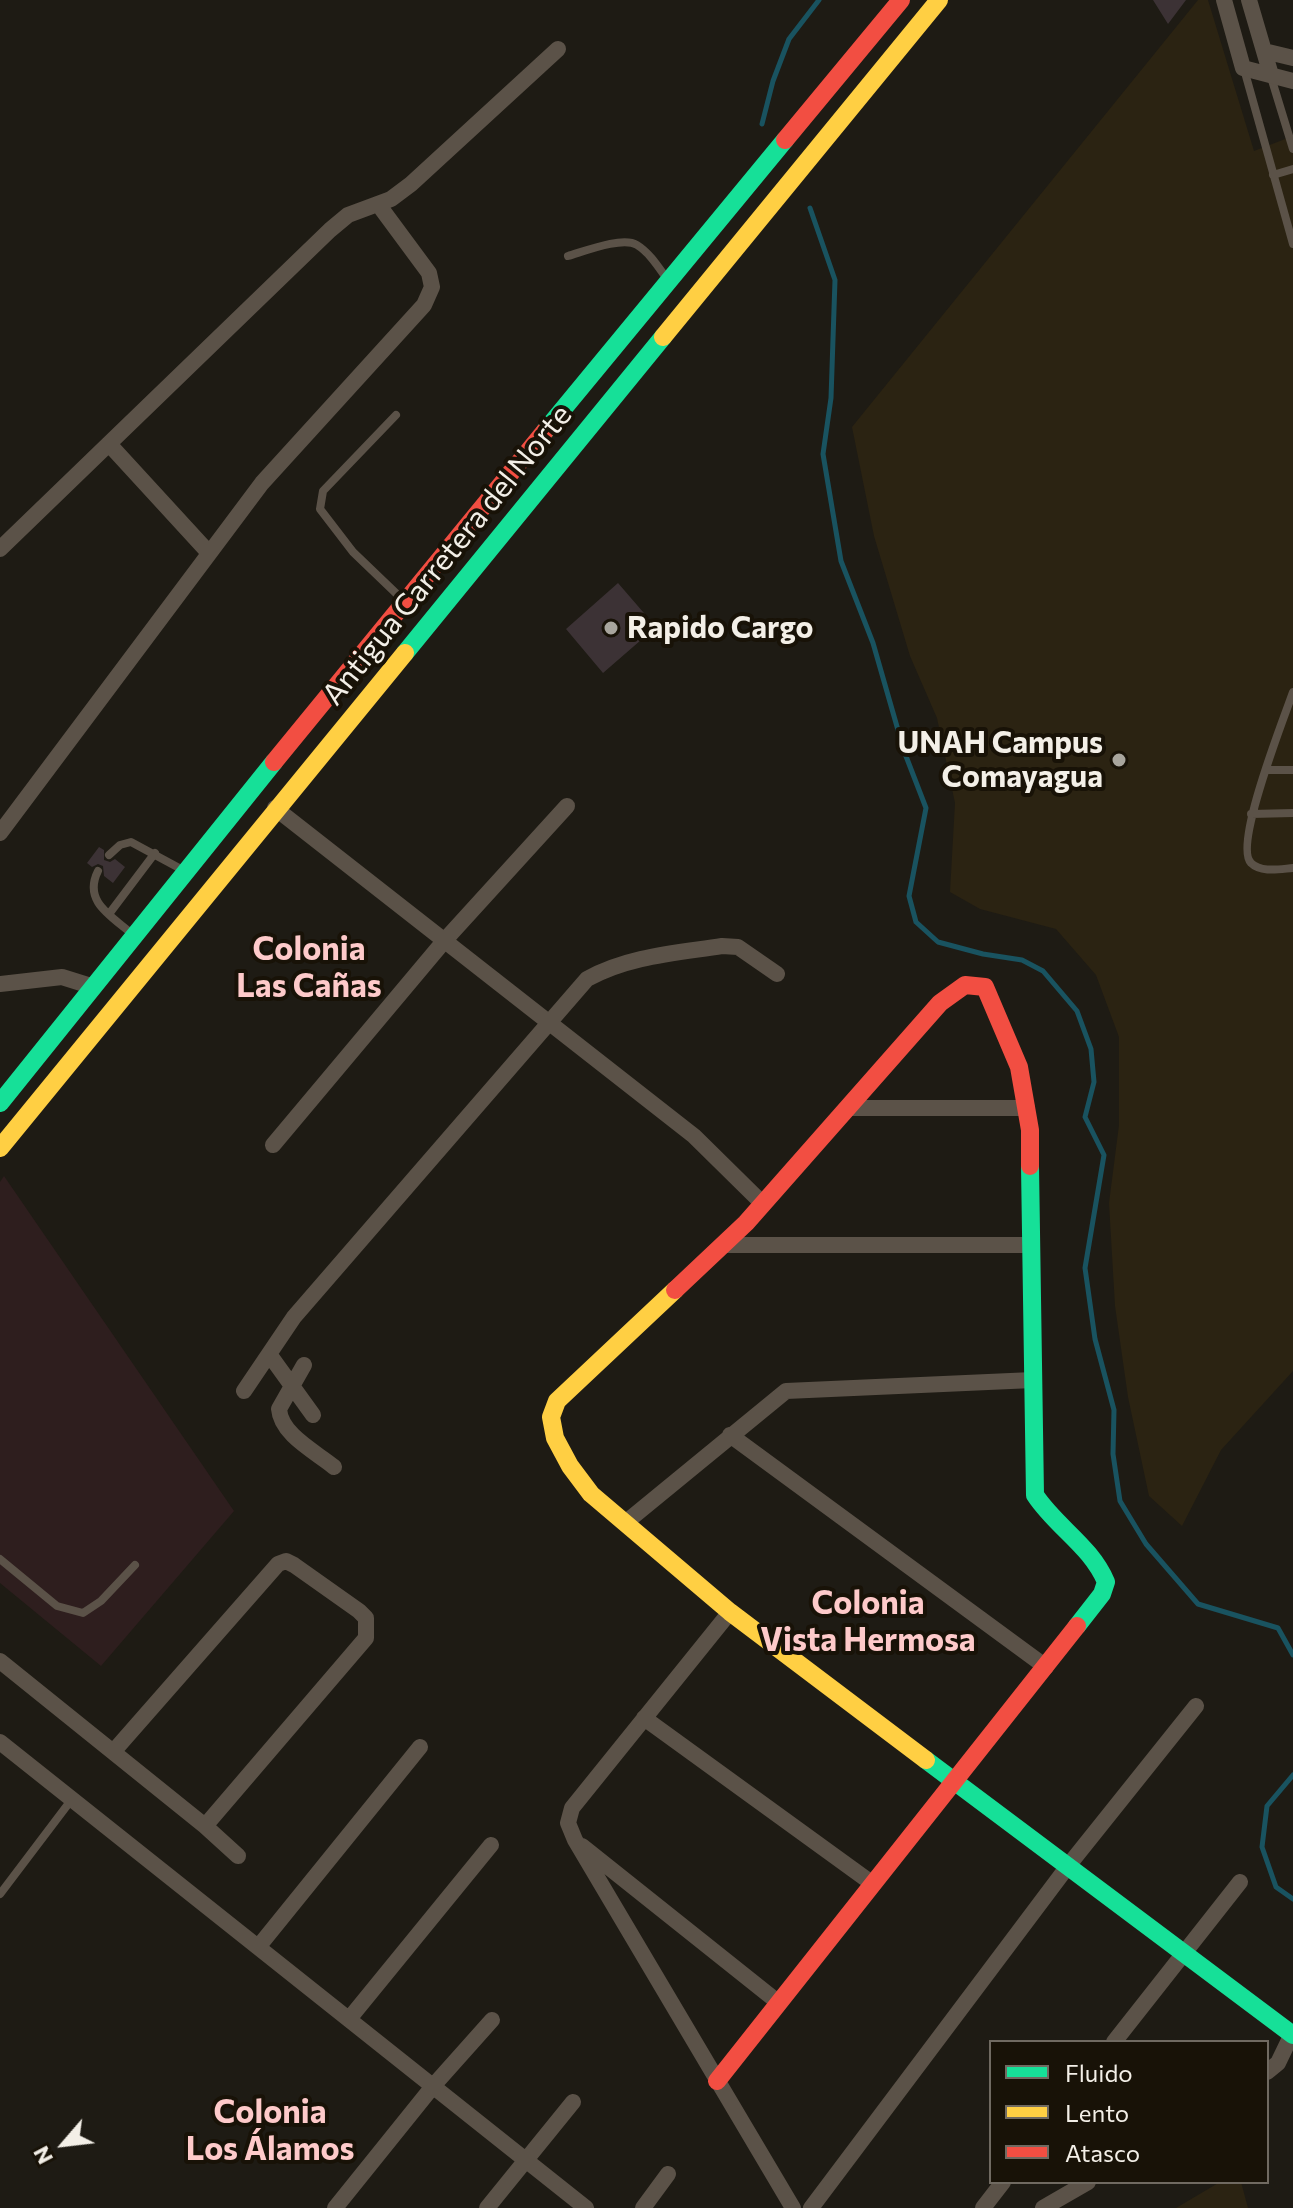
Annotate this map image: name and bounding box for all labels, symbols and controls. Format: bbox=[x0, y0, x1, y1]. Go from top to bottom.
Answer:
street label: Antigua Carretera del Norte bbox=[315, 398, 579, 712]
place label: Rapido Cargo bbox=[627, 610, 813, 646]
marker: Rapido Cargo bbox=[602, 619, 620, 637]
place label: UNAH Campus Comayagua bbox=[898, 725, 1103, 796]
marker: UNAH Campus Comayagua bbox=[1110, 751, 1128, 769]
district label: Colonia Las Cañas bbox=[236, 930, 382, 1005]
district label: Colonia Vista Hermosa bbox=[760, 1584, 976, 1659]
legend bbox=[989, 2040, 1269, 2184]
text: Fluido bbox=[1065, 2058, 1133, 2087]
district label: Colonia Los Álamos bbox=[186, 2093, 354, 2168]
text: Lento bbox=[1065, 2098, 1129, 2127]
north arrow bbox=[24, 2104, 104, 2184]
text: Atasco bbox=[1065, 2138, 1140, 2167]
text: N bbox=[27, 2142, 58, 2169]

